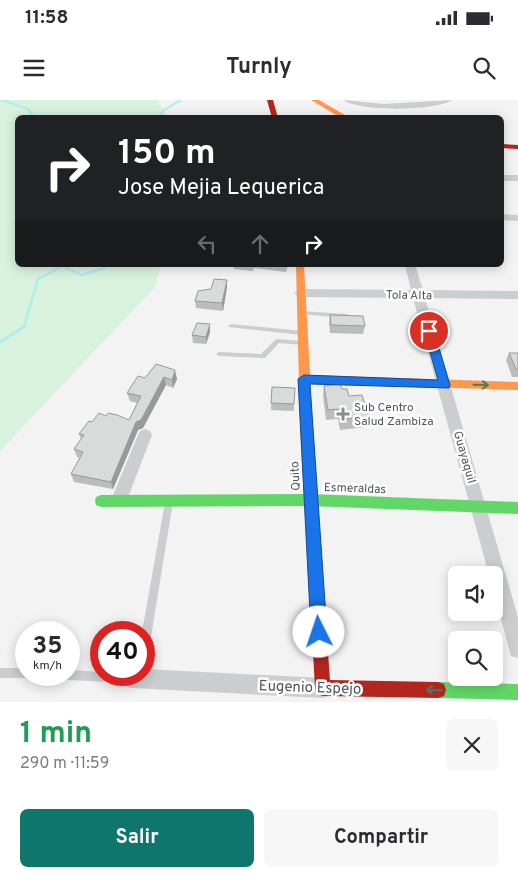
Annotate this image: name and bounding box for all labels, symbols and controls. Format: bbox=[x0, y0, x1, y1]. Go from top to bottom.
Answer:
text: 11:58 bbox=[25, 6, 68, 30]
icon: menu bbox=[20, 54, 48, 82]
text: Turnly bbox=[226, 54, 292, 81]
icon: search bbox=[470, 54, 498, 82]
text: 150 m bbox=[118, 132, 216, 176]
icon: right bbox=[35, 135, 100, 200]
text: Jose Mejia Lequerica bbox=[118, 175, 324, 202]
icon: left bbox=[193, 230, 221, 258]
icon: ahead bbox=[246, 230, 274, 258]
icon: right bbox=[299, 230, 327, 258]
street label: Tola Alta bbox=[386, 288, 432, 304]
pin bbox=[408, 310, 450, 352]
icon: arrive bbox=[415, 317, 443, 345]
one-way arrow bbox=[473, 381, 489, 390]
place label: Sub Centro Salud Zambiza bbox=[354, 400, 434, 430]
marker: Sub Centro Salud Zambiza bbox=[336, 407, 350, 421]
street label: Guayaquil bbox=[449, 429, 479, 485]
street label: Quito bbox=[287, 460, 305, 491]
street label: Esmeraldas bbox=[324, 480, 386, 498]
map controls bbox=[448, 566, 503, 686]
button: sound bbox=[448, 566, 503, 621]
position arrow bbox=[292, 605, 344, 657]
speed limit sign: 40 bbox=[90, 621, 155, 686]
text: 35 bbox=[32, 631, 63, 663]
button: search bbox=[448, 631, 503, 686]
text: km/h bbox=[33, 658, 62, 674]
street label: Eugenio Espejo bbox=[258, 677, 362, 700]
one-way arrow bbox=[427, 685, 443, 695]
text: 1 min bbox=[20, 716, 92, 753]
button: close bbox=[446, 719, 498, 771]
text: 290 m · 11:59 bbox=[20, 754, 109, 774]
button: Salir bbox=[20, 809, 254, 867]
button: Compartir bbox=[264, 809, 498, 867]

